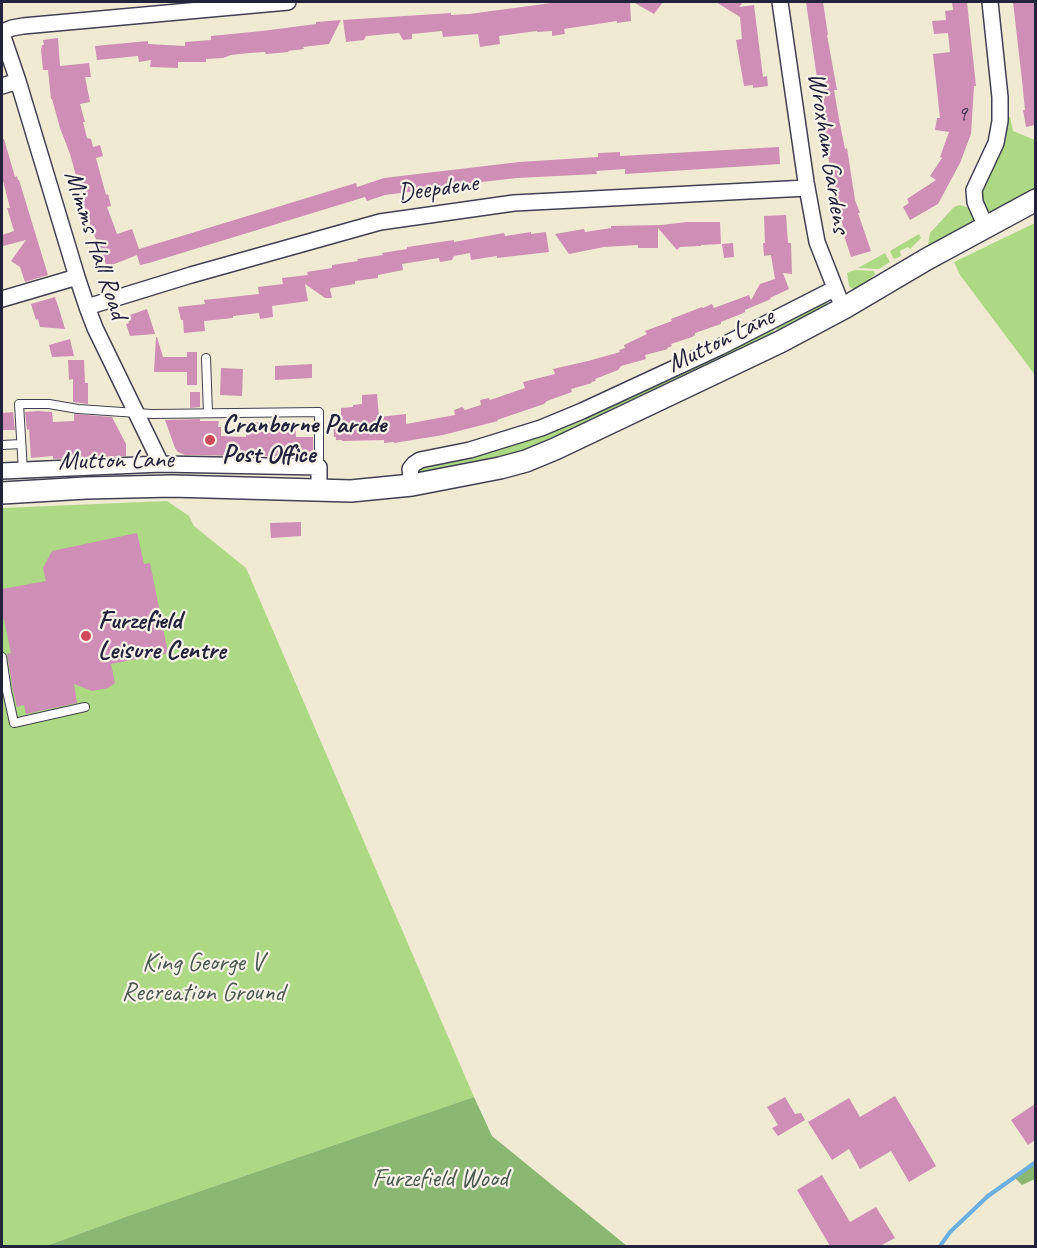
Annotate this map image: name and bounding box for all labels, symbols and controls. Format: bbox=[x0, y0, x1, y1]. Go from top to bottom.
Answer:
street label: Wroxham Gardens bbox=[800, 71, 856, 235]
house number: 9 bbox=[957, 101, 967, 127]
street label: Mimms Hall Road bbox=[56, 167, 134, 323]
street label: Deepdene bbox=[396, 168, 480, 210]
street label: Mutton Lane bbox=[662, 302, 780, 380]
place label: Cranborne Parade Post Office bbox=[222, 409, 386, 470]
marker: Cranborne Parade Post Office bbox=[203, 433, 217, 447]
street label: Mutton Lane bbox=[58, 444, 174, 478]
place label: Furzefield Leisure Centre bbox=[98, 605, 226, 666]
marker: Furzefield Leisure Centre bbox=[79, 629, 93, 643]
park label: King George V Recreation Ground bbox=[121, 947, 285, 1008]
park label: Furzefield Wood bbox=[372, 1163, 508, 1195]

